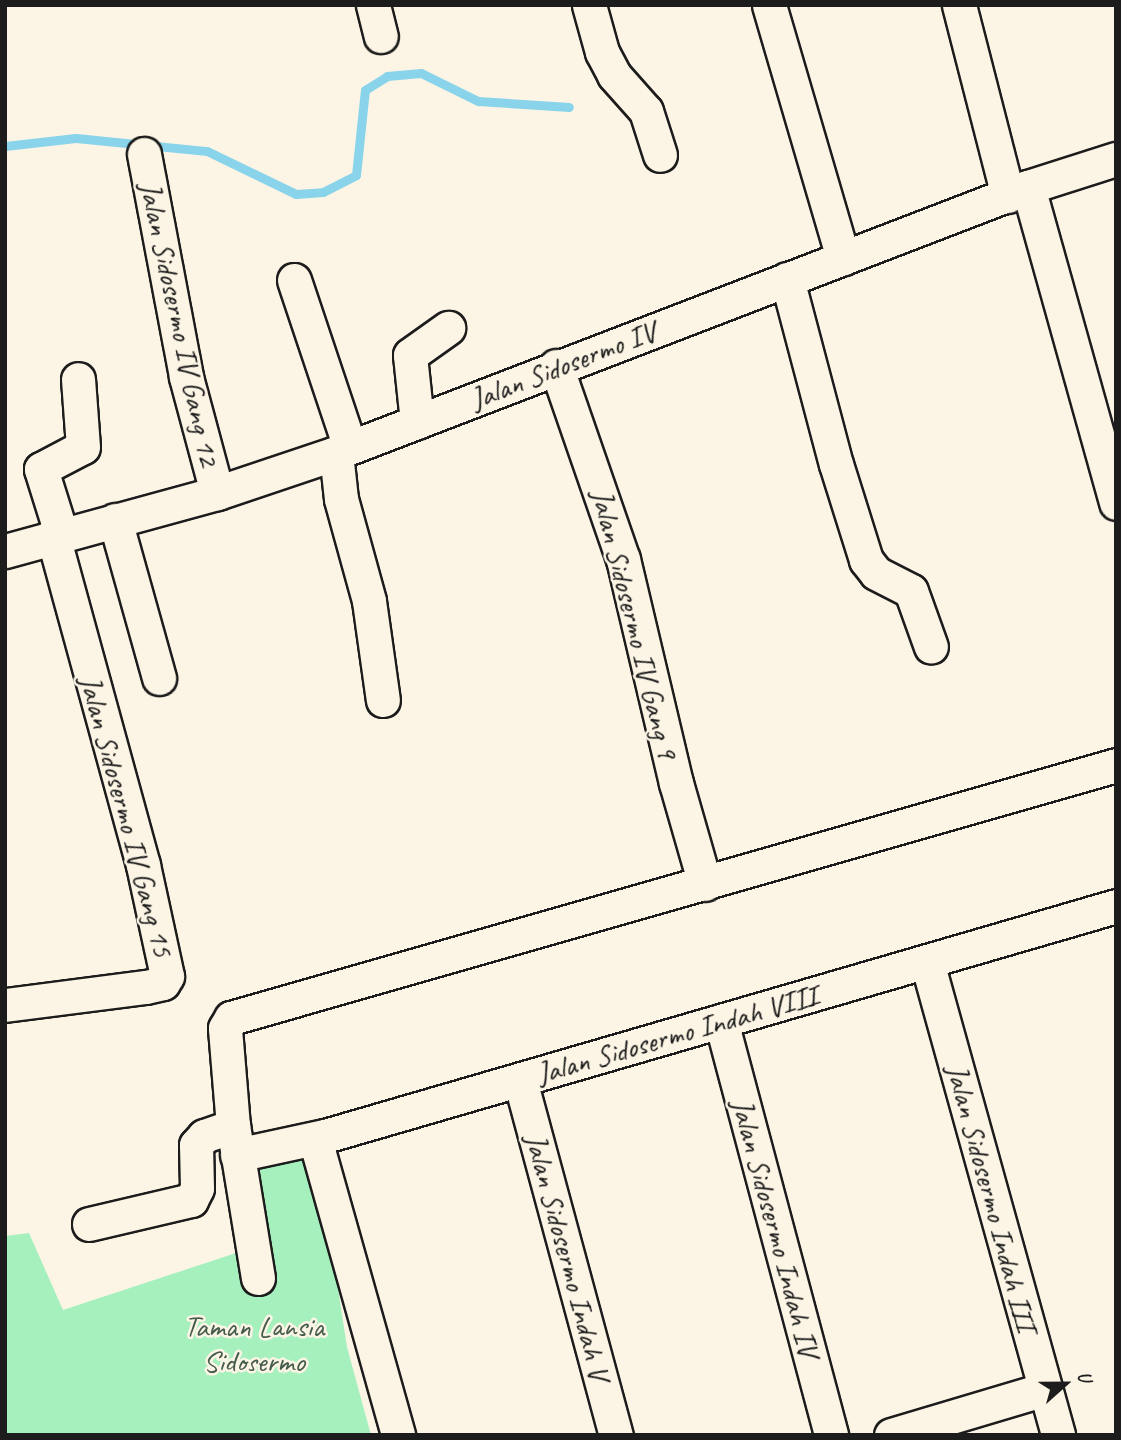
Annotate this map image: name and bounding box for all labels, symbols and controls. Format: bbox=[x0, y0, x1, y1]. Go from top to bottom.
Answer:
street label: Jalan Sidosermo IV Gang 12 bbox=[132, 178, 228, 470]
street label: Jalan Sidosermo IV bbox=[465, 313, 661, 417]
street label: Jalan Sidosermo IV Gang 9 bbox=[584, 485, 686, 763]
street label: Jalan Sidosermo IV Gang 15 bbox=[72, 671, 182, 961]
street label: Jalan Sidosermo Indah VIII bbox=[532, 977, 822, 1091]
street label: Jalan Sidosermo Indah III bbox=[939, 1060, 1045, 1336]
street label: Jalan Sidosermo Indah IV bbox=[724, 1094, 828, 1362]
street label: Jalan Sidosermo Indah V bbox=[518, 1129, 618, 1385]
park label: Taman Lansia Sidosermo bbox=[183, 1308, 325, 1378]
north arrow bbox=[1030, 1349, 1100, 1419]
text: U bbox=[1072, 1368, 1097, 1385]

